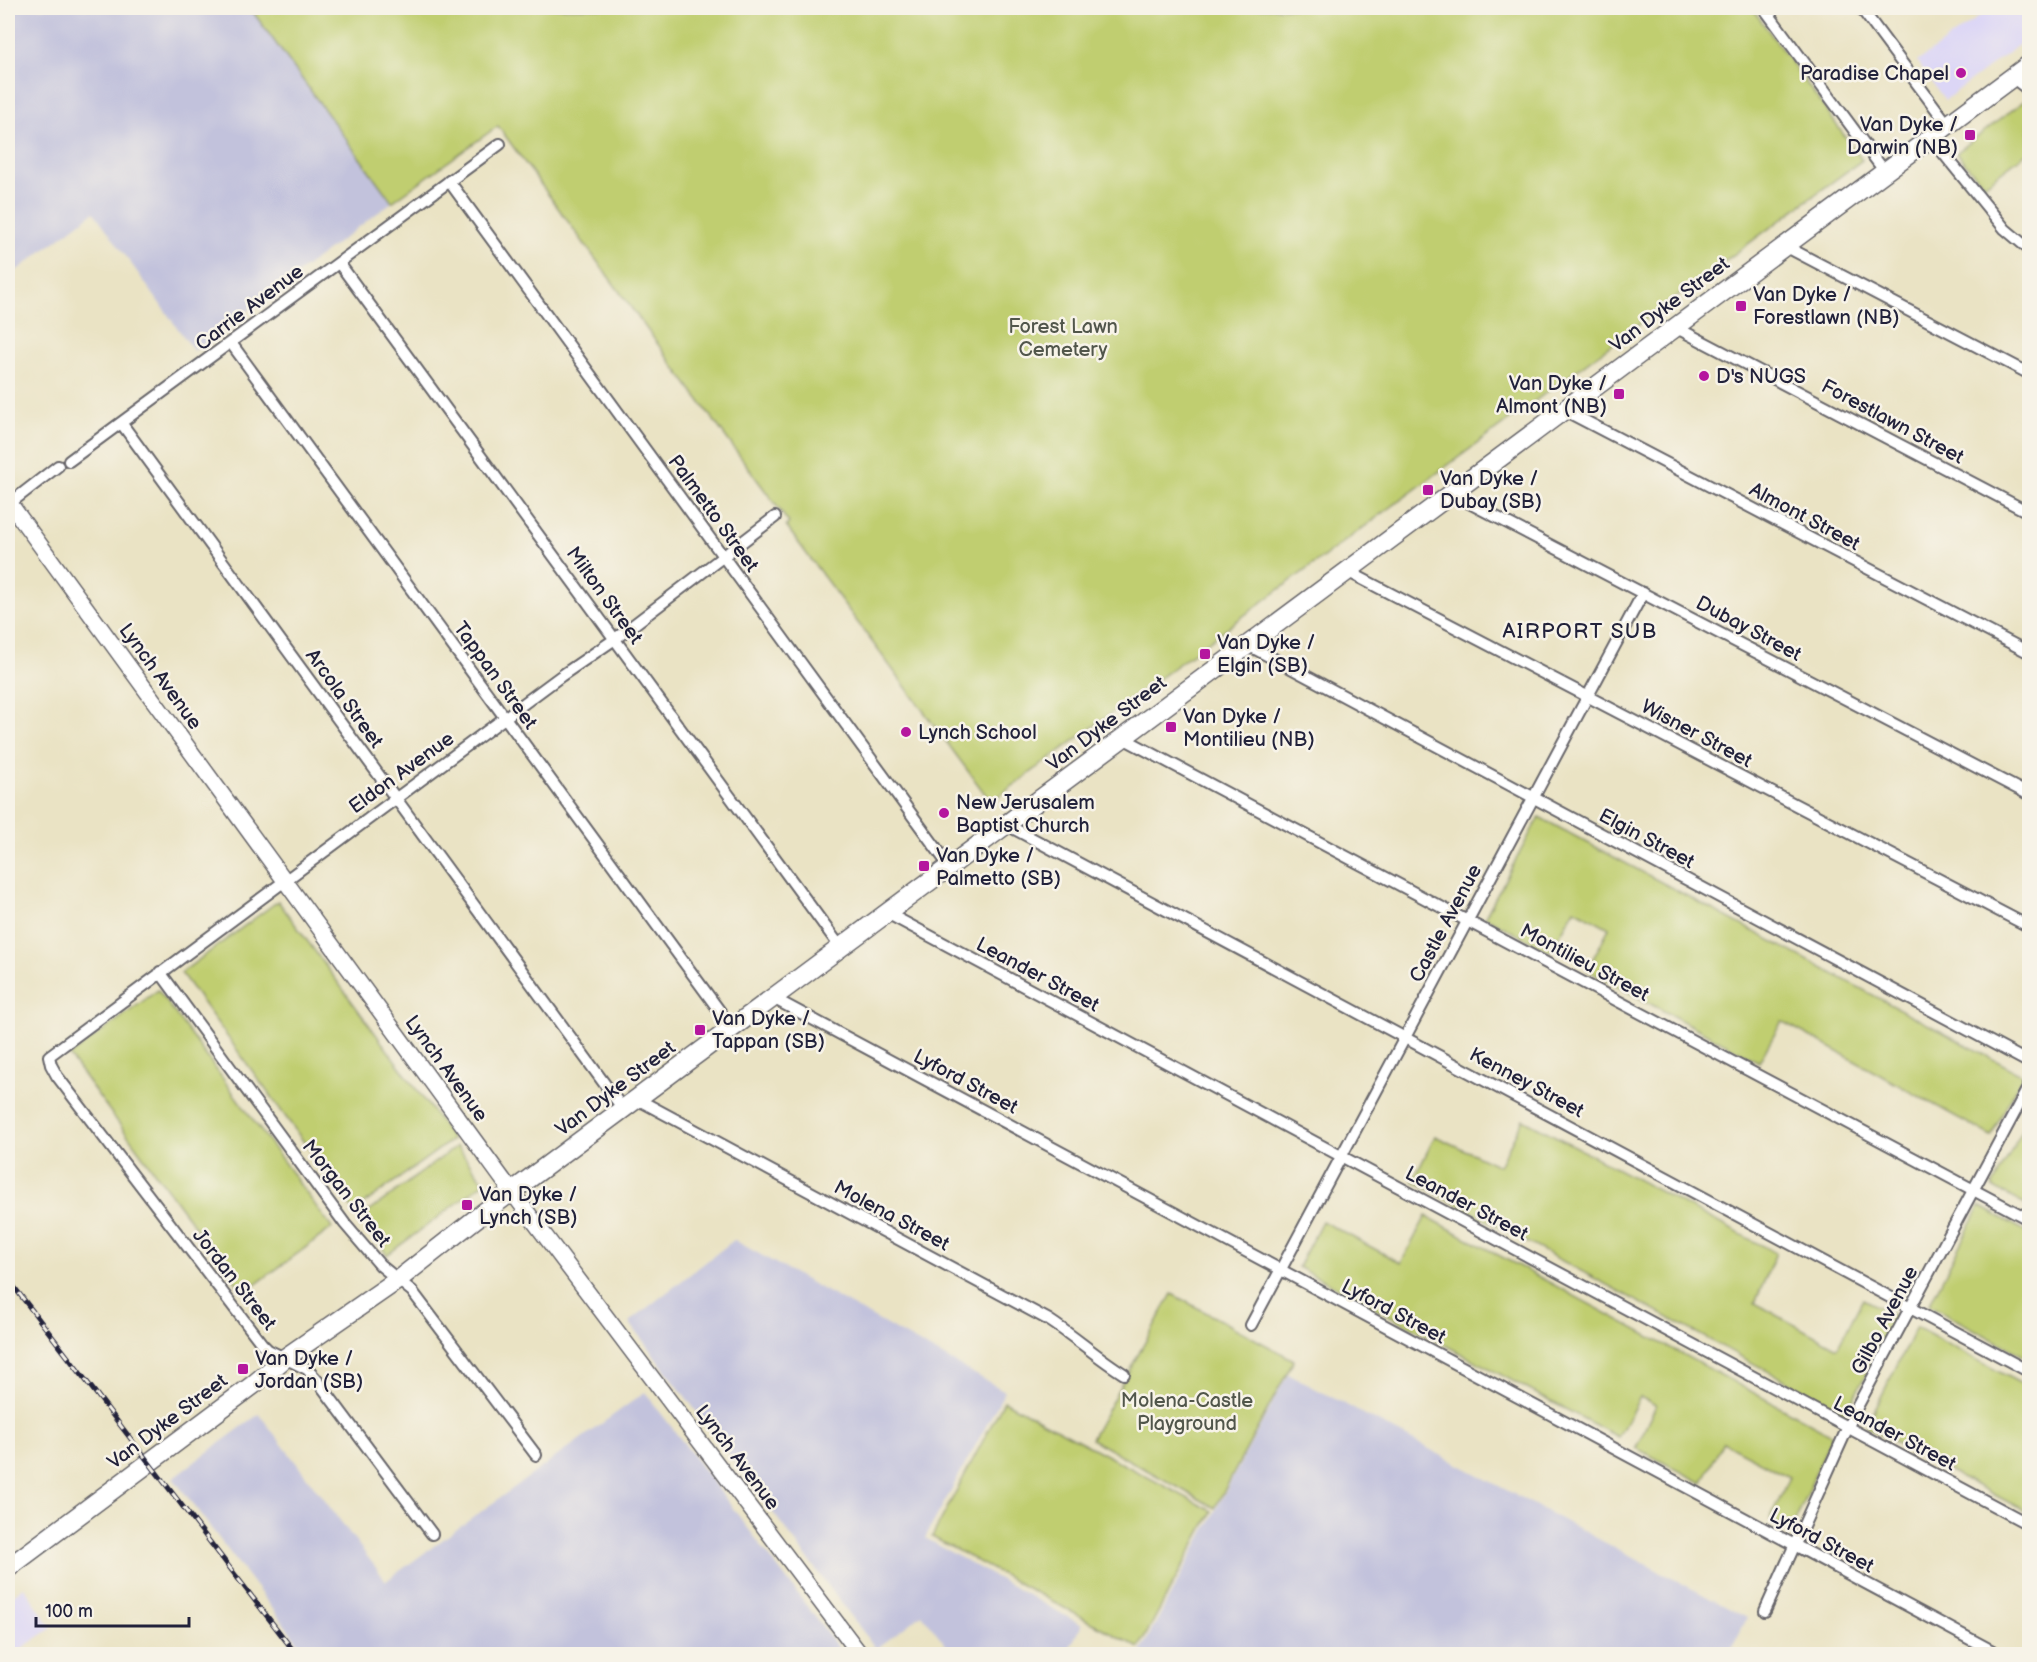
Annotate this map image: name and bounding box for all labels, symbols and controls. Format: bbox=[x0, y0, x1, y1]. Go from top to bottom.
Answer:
place label: Paradise Chapel bbox=[1800, 62, 1949, 86]
marker: Paradise Chapel bbox=[1954, 66, 1968, 80]
place label: Van Dyke / Darwin (NB) bbox=[1847, 113, 1958, 160]
marker: Van Dyke / Darwin (NB) bbox=[1963, 128, 1977, 142]
street label: Van Dyke Street bbox=[1605, 252, 1734, 358]
street label: Carrie Avenue bbox=[191, 259, 308, 356]
place label: Van Dyke / Forestlawn (NB) bbox=[1753, 283, 1900, 330]
marker: Van Dyke / Forestlawn (NB) bbox=[1734, 299, 1748, 313]
park label: Forest Lawn Cemetery bbox=[1008, 315, 1118, 362]
place label: D's NUGS bbox=[1716, 365, 1806, 389]
marker: D's NUGS bbox=[1697, 369, 1711, 383]
place label: Van Dyke / Almont (NB) bbox=[1496, 372, 1607, 419]
street label: Forestlawn Street bbox=[1817, 374, 1968, 469]
marker: Van Dyke / Almont (NB) bbox=[1612, 387, 1626, 401]
street label: Palmetto Street bbox=[663, 450, 764, 577]
place label: Van Dyke / Dubay (SB) bbox=[1440, 467, 1542, 514]
street label: Almont Street bbox=[1745, 478, 1864, 556]
marker: Van Dyke / Dubay (SB) bbox=[1421, 483, 1435, 497]
street label: Milton Street bbox=[561, 542, 648, 649]
street label: Dubay Street bbox=[1692, 591, 1805, 667]
street label: Tappan Street bbox=[448, 617, 542, 734]
street label: Lynch Avenue bbox=[114, 619, 207, 734]
district label: AIRPORT SUB bbox=[1502, 619, 1658, 644]
place label: Van Dyke / Elgin (SB) bbox=[1217, 631, 1315, 678]
street label: Arcola Street bbox=[300, 644, 388, 753]
marker: Van Dyke / Elgin (SB) bbox=[1198, 647, 1212, 661]
street label: Van Dyke Street bbox=[1042, 671, 1171, 777]
street label: Wisner Street bbox=[1637, 695, 1756, 773]
place label: Van Dyke / Montilieu (NB) bbox=[1183, 705, 1315, 752]
marker: Van Dyke / Montilieu (NB) bbox=[1164, 720, 1178, 734]
place label: Lynch School bbox=[918, 721, 1037, 745]
marker: Lynch School bbox=[899, 725, 913, 739]
street label: Eldon Avenue bbox=[344, 727, 459, 819]
place label: New Jerusalem Baptist Church bbox=[956, 791, 1095, 838]
street label: Elgin Street bbox=[1595, 804, 1698, 874]
marker: New Jerusalem Baptist Church bbox=[937, 806, 951, 820]
place label: Van Dyke / Palmetto (SB) bbox=[936, 844, 1061, 891]
marker: Van Dyke / Palmetto (SB) bbox=[917, 859, 931, 873]
street label: Castle Avenue bbox=[1405, 860, 1487, 987]
street label: Montilieu Street bbox=[1516, 919, 1653, 1007]
street label: Leander Street bbox=[972, 932, 1103, 1017]
place label: Van Dyke / Tappan (SB) bbox=[712, 1007, 825, 1054]
street label: Lynch Avenue bbox=[400, 1011, 493, 1126]
marker: Van Dyke / Tappan (SB) bbox=[693, 1023, 707, 1037]
street label: Van Dyke Street bbox=[551, 1036, 680, 1142]
street label: Kenney Street bbox=[1465, 1043, 1588, 1123]
street label: Lyford Street bbox=[909, 1044, 1022, 1119]
street label: Morgan Street bbox=[297, 1135, 396, 1252]
street label: Leander Street bbox=[1401, 1161, 1532, 1246]
street label: Molena Street bbox=[830, 1175, 953, 1256]
place label: Van Dyke / Lynch (SB) bbox=[479, 1183, 578, 1230]
marker: Van Dyke / Lynch (SB) bbox=[460, 1198, 474, 1212]
street label: Jordan Street bbox=[187, 1224, 281, 1335]
street label: Gilbo Avenue bbox=[1846, 1262, 1924, 1379]
street label: Lyford Street bbox=[1337, 1274, 1450, 1349]
place label: Van Dyke / Jordan (SB) bbox=[255, 1347, 363, 1394]
marker: Van Dyke / Jordan (SB) bbox=[236, 1362, 250, 1376]
street label: Van Dyke Street bbox=[103, 1369, 232, 1475]
park label: Molena-Castle Playground bbox=[1121, 1389, 1253, 1436]
street label: Leander Street bbox=[1829, 1391, 1960, 1476]
street label: Lynch Avenue bbox=[690, 1400, 785, 1515]
street label: Lyford Street bbox=[1765, 1503, 1878, 1578]
scale bar bbox=[36, 1590, 189, 1628]
text: 100 m bbox=[45, 1601, 93, 1622]

